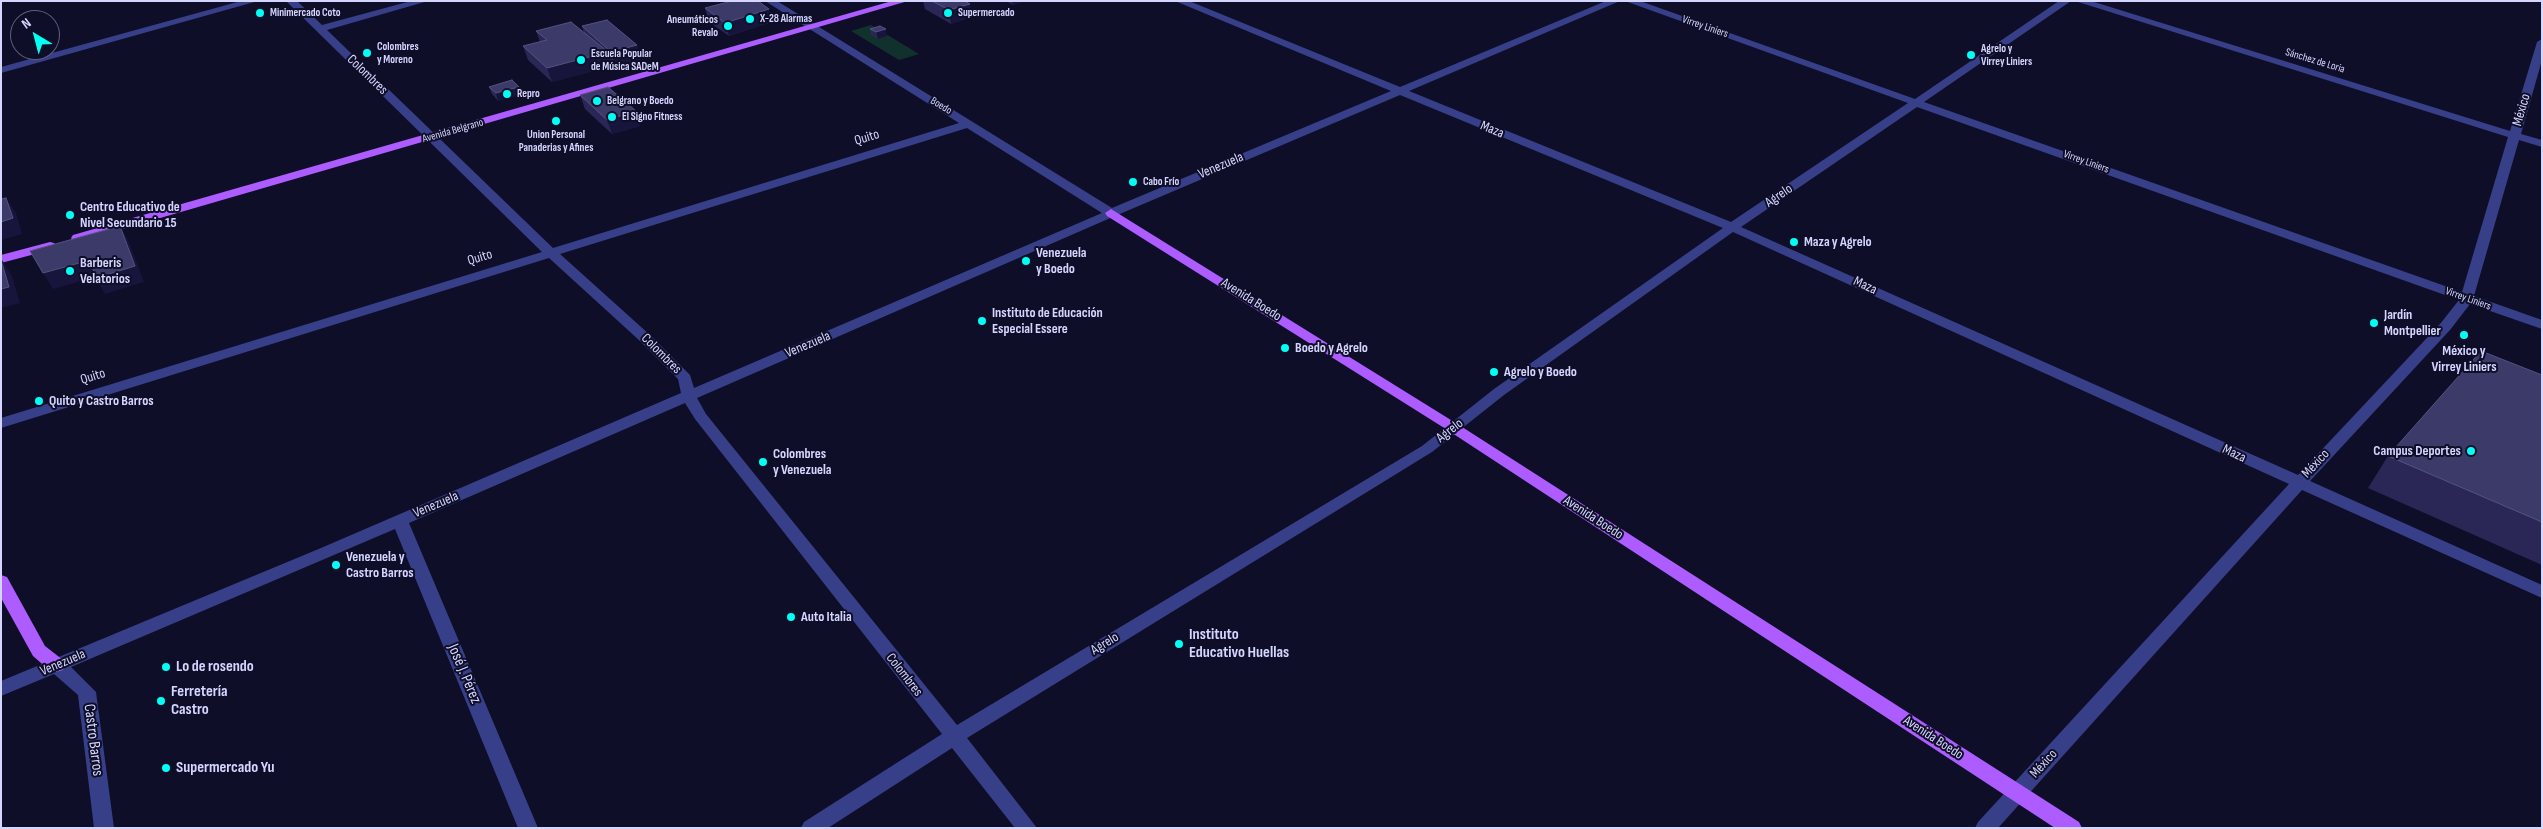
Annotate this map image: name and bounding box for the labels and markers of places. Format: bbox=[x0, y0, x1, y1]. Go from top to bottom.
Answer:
place label: Minimercado Coto bbox=[270, 6, 341, 20]
place label: Supermercado bbox=[958, 6, 1015, 20]
marker: Minimercado Coto bbox=[254, 7, 266, 19]
marker: Supermercado bbox=[942, 7, 954, 19]
place label: X-28 Alarmas bbox=[760, 12, 812, 26]
place label: Aneumáticos Revalo bbox=[667, 13, 718, 39]
marker: X-28 Alarmas bbox=[744, 13, 756, 25]
marker: Aneumáticos Revalo bbox=[722, 20, 734, 32]
place label: Colombres y Moreno bbox=[377, 40, 419, 66]
place label: Agrelo y Virrey Liniers bbox=[1981, 42, 2032, 68]
marker: Colombres y Moreno bbox=[361, 47, 373, 59]
place label: Escuela Popular de Música SADeM bbox=[591, 47, 659, 73]
marker: Agrelo y Virrey Liniers bbox=[1965, 49, 1977, 61]
marker: Escuela Popular de Música SADeM bbox=[575, 54, 587, 66]
place label: Repro bbox=[517, 87, 540, 101]
marker: Repro bbox=[501, 88, 513, 100]
place label: Belgrano y Boedo bbox=[607, 94, 674, 108]
marker: Belgrano y Boedo bbox=[591, 95, 603, 107]
place label: El Signo Fitness bbox=[622, 110, 682, 124]
marker: El Signo Fitness bbox=[606, 111, 618, 123]
marker: Union Personal Panaderias y Afines bbox=[550, 115, 562, 127]
place label: Union Personal Panaderias y Afines bbox=[519, 128, 593, 154]
place label: Cabo Frío bbox=[1143, 175, 1179, 189]
marker: Cabo Frío bbox=[1127, 176, 1139, 188]
place label: Centro Educativo de Nivel Secundario 15 bbox=[80, 199, 180, 232]
marker: Centro Educativo de Nivel Secundario 15 bbox=[64, 209, 76, 221]
place label: Maza y Agrelo bbox=[1804, 234, 1872, 250]
marker: Maza y Agrelo bbox=[1788, 236, 1800, 248]
place label: Venezuela y Boedo bbox=[1036, 245, 1087, 278]
place label: Barberis Velatorios bbox=[80, 255, 130, 288]
marker: Venezuela y Boedo bbox=[1020, 255, 1032, 267]
marker: Barberis Velatorios bbox=[64, 265, 76, 277]
place label: Instituto de Educación Especial Essere bbox=[992, 305, 1103, 338]
place label: Jardín Montpellier bbox=[2384, 307, 2441, 340]
marker: Instituto de Educación Especial Essere bbox=[976, 315, 988, 327]
marker: Jardín Montpellier bbox=[2368, 317, 2380, 329]
marker: México y Virrey Liniers bbox=[2458, 329, 2470, 341]
place label: Boedo y Agrelo bbox=[1295, 340, 1368, 356]
marker: Boedo y Agrelo bbox=[1279, 342, 1291, 354]
place label: México y Virrey Liniers bbox=[2431, 343, 2497, 376]
place label: Agrelo y Boedo bbox=[1504, 364, 1577, 380]
marker: Agrelo y Boedo bbox=[1488, 366, 1500, 378]
place label: Quito y Castro Barros bbox=[49, 393, 154, 409]
marker: Quito y Castro Barros bbox=[33, 395, 45, 407]
place label: Campus Deportes bbox=[2373, 443, 2461, 459]
marker: Campus Deportes bbox=[2465, 445, 2477, 457]
place label: Colombres y Venezuela bbox=[773, 446, 832, 478]
marker: Colombres y Venezuela bbox=[757, 456, 769, 468]
place label: Venezuela y Castro Barros bbox=[346, 549, 414, 582]
marker: Venezuela y Castro Barros bbox=[330, 559, 342, 571]
place label: Auto Italia bbox=[801, 609, 852, 625]
marker: Auto Italia bbox=[785, 611, 797, 623]
place label: Instituto Educativo Huellas bbox=[1189, 625, 1289, 663]
marker: Instituto Educativo Huellas bbox=[1173, 638, 1185, 650]
place label: Lo de rosendo bbox=[176, 657, 254, 677]
marker: Lo de rosendo bbox=[160, 661, 172, 673]
place label: Ferretería Castro bbox=[171, 682, 227, 720]
marker: Ferretería Castro bbox=[155, 695, 167, 707]
place label: Supermercado Yu bbox=[176, 758, 274, 778]
marker: Supermercado Yu bbox=[160, 762, 172, 774]

